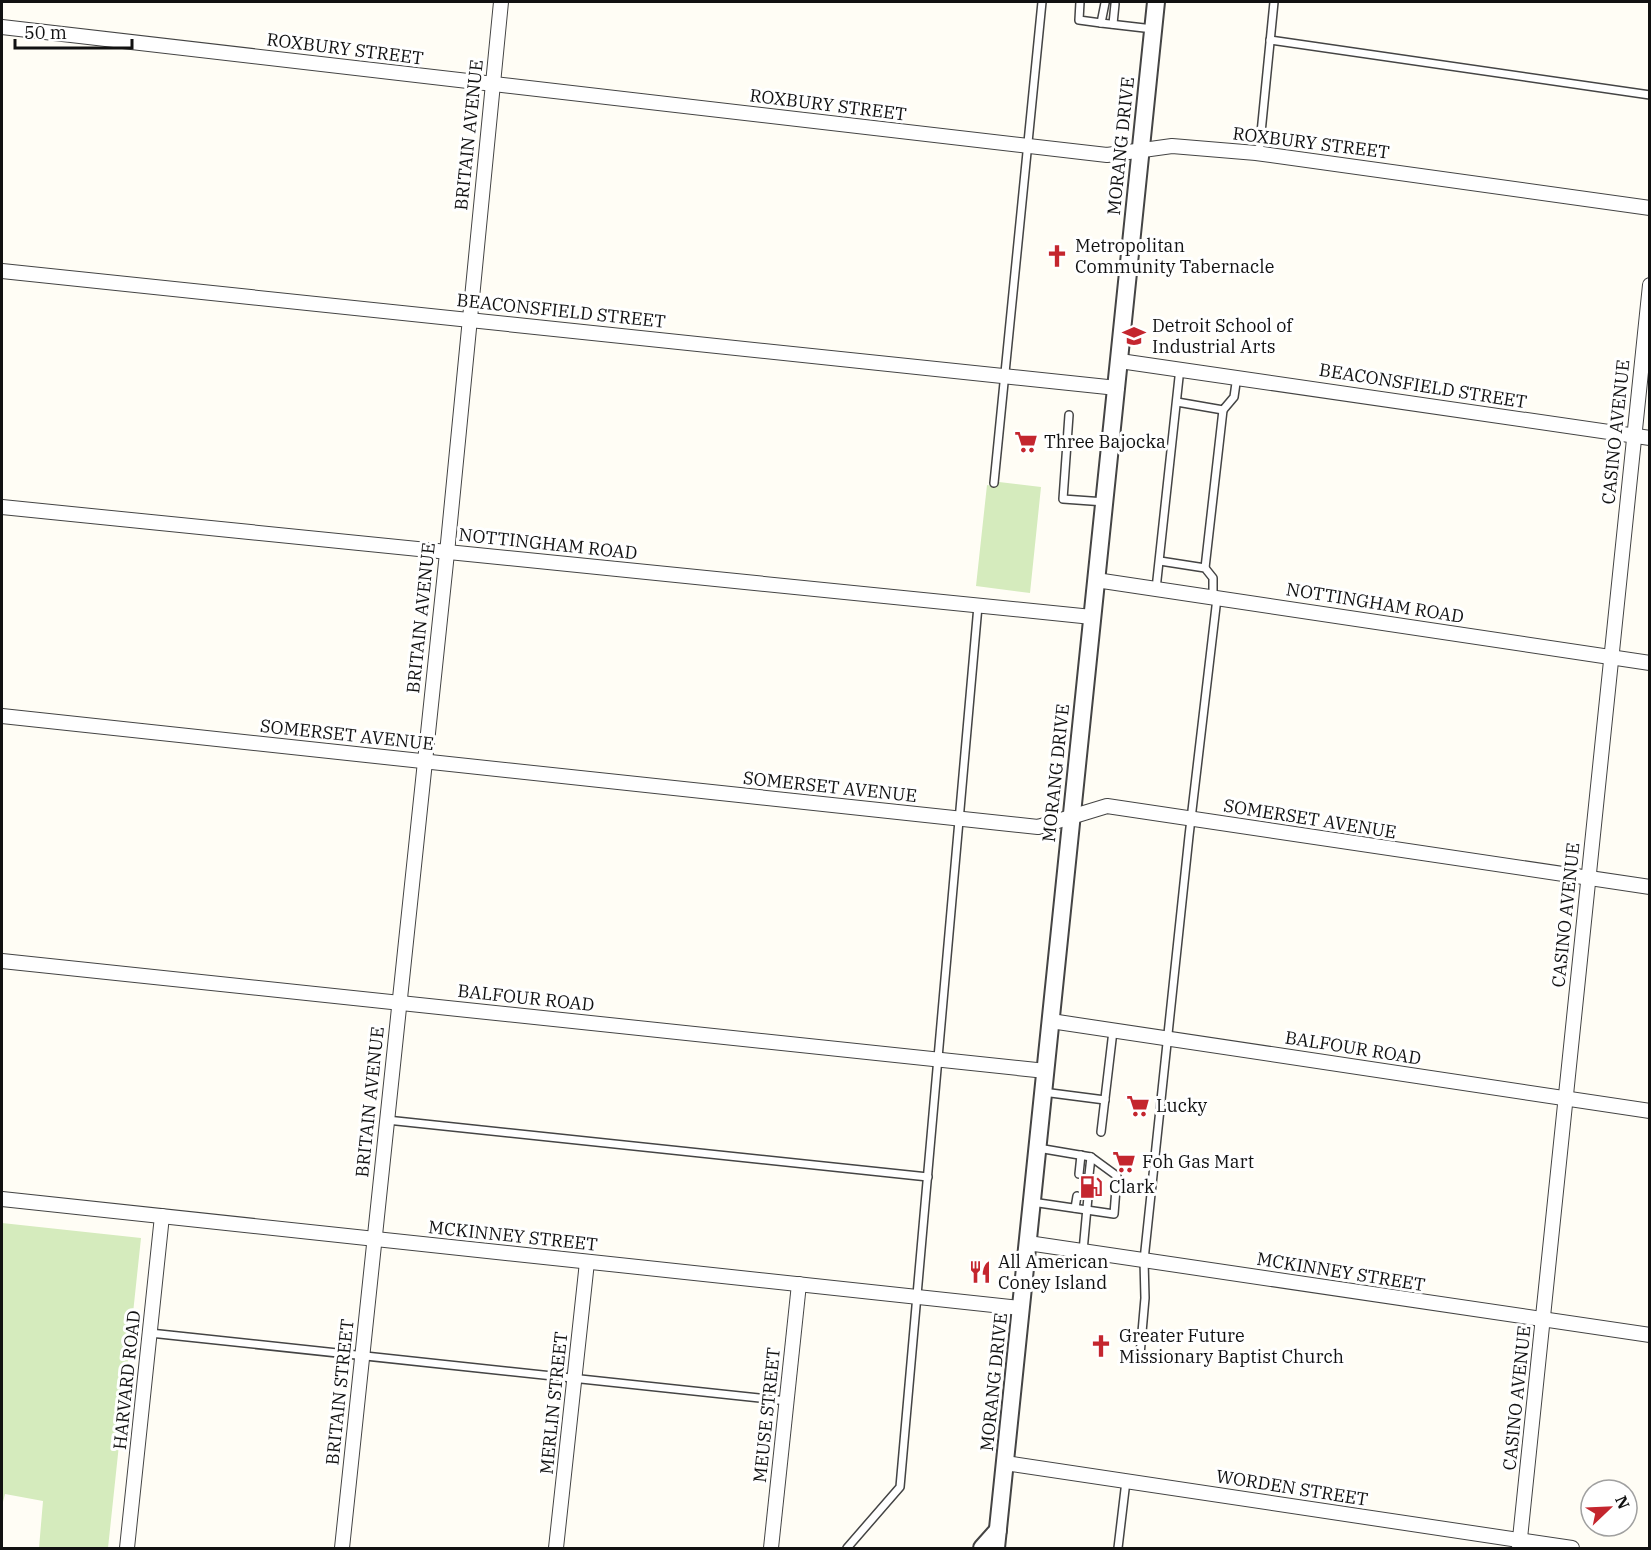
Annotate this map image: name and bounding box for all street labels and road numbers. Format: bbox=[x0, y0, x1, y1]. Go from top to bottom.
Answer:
street label: ROXBURY STREET bbox=[265, 27, 425, 70]
street label: BRITAIN AVENUE bbox=[449, 58, 488, 212]
street label: MORANG DRIVE bbox=[1102, 76, 1139, 216]
street label: ROXBURY STREET bbox=[748, 83, 908, 126]
street label: ROXBURY STREET bbox=[1231, 121, 1391, 164]
street label: BEACONSFIELD STREET bbox=[455, 288, 667, 333]
street label: BEACONSFIELD STREET bbox=[1318, 358, 1529, 413]
street label: CASINO AVENUE bbox=[1596, 358, 1635, 505]
street label: NOTTINGHAM ROAD bbox=[458, 523, 639, 564]
street label: BRITAIN AVENUE bbox=[401, 541, 440, 695]
street label: NOTTINGHAM ROAD bbox=[1285, 577, 1466, 628]
street label: MORANG DRIVE bbox=[1037, 703, 1074, 843]
street label: SOMERSET AVENUE bbox=[259, 714, 435, 755]
street label: SOMERSET AVENUE bbox=[742, 766, 918, 807]
street label: SOMERSET AVENUE bbox=[1222, 793, 1398, 844]
street label: CASINO AVENUE bbox=[1546, 841, 1585, 988]
street label: BALFOUR ROAD bbox=[456, 979, 596, 1016]
street label: BRITAIN AVENUE bbox=[350, 1025, 389, 1179]
street label: BALFOUR ROAD bbox=[1283, 1025, 1423, 1070]
street label: MCKINNEY STREET bbox=[427, 1215, 599, 1256]
street label: MCKINNEY STREET bbox=[1255, 1247, 1427, 1296]
street label: HARVARD ROAD bbox=[108, 1309, 145, 1451]
street label: MORANG DRIVE bbox=[975, 1312, 1012, 1452]
street label: BRITAIN STREET bbox=[320, 1317, 359, 1466]
street label: CASINO AVENUE bbox=[1497, 1324, 1536, 1471]
street label: MERLIN STREET bbox=[535, 1330, 572, 1475]
street label: MEUSE STREET bbox=[748, 1346, 785, 1484]
street label: WORDEN STREET bbox=[1214, 1464, 1370, 1511]

